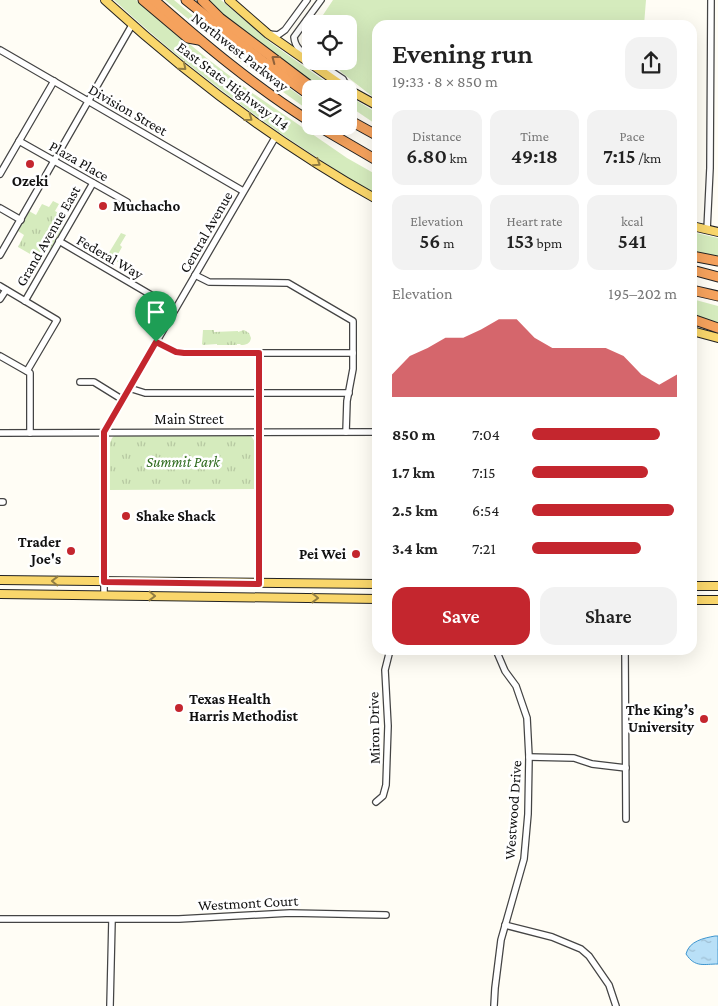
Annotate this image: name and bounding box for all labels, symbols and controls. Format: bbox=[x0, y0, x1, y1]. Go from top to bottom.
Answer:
street label: Northwest Parkway bbox=[188, 9, 291, 95]
map controls bbox=[302, 15, 357, 135]
button: locate bbox=[302, 15, 357, 70]
button: share bbox=[625, 37, 677, 89]
text: Evening run bbox=[392, 38, 533, 69]
street label: East State Highway 114 bbox=[173, 39, 292, 134]
one-way arrow bbox=[272, 57, 281, 65]
one-way arrow bbox=[178, 62, 187, 71]
text: 19:33 · 8 × 850 m bbox=[392, 73, 498, 90]
button: layers bbox=[302, 80, 357, 135]
street label: Division Street bbox=[86, 81, 171, 139]
one-way arrow bbox=[243, 112, 252, 121]
text: Distance bbox=[412, 128, 461, 144]
text: Time bbox=[520, 128, 549, 144]
text: Pace bbox=[620, 128, 645, 144]
street label: Plaza Place bbox=[47, 138, 112, 185]
text: 6.80 bbox=[406, 144, 447, 168]
text: 49:18 bbox=[511, 144, 558, 168]
text: 7:15 bbox=[603, 144, 636, 168]
text: km bbox=[447, 150, 467, 166]
text: /km bbox=[636, 150, 661, 166]
one-way arrow bbox=[311, 157, 320, 166]
marker: Ozeki bbox=[24, 158, 36, 170]
place label: Ozeki bbox=[12, 173, 49, 189]
street label: Grand Avenue East bbox=[13, 182, 84, 289]
street label: Central Avenue bbox=[176, 188, 236, 276]
place label: Muchacho bbox=[113, 198, 180, 214]
marker: Muchacho bbox=[97, 200, 109, 212]
text: Elevation bbox=[410, 213, 463, 229]
text: Heart rate bbox=[507, 213, 562, 229]
text: kcal bbox=[621, 213, 643, 229]
text: 56 bbox=[419, 229, 441, 253]
text: 153 bbox=[507, 229, 534, 253]
text: 541 bbox=[618, 229, 647, 253]
street label: Federal Way bbox=[74, 232, 146, 283]
text: m bbox=[441, 235, 454, 251]
text: bpm bbox=[534, 235, 562, 251]
text: Elevation bbox=[392, 285, 453, 302]
text: 195–202 m bbox=[608, 285, 677, 302]
pin bbox=[135, 291, 177, 342]
icon: arrive bbox=[142, 298, 170, 326]
street label: Main Street bbox=[154, 411, 225, 427]
text: 850 m bbox=[392, 426, 435, 443]
text: 7:04 bbox=[472, 426, 500, 443]
park label: Summit Park bbox=[146, 454, 221, 470]
text: 1.7 km bbox=[392, 464, 435, 481]
text: 7:15 bbox=[472, 464, 496, 481]
text: 2.5 km bbox=[392, 502, 438, 519]
text: 6:54 bbox=[472, 502, 500, 519]
place label: Shake Shack bbox=[136, 508, 216, 524]
marker: Shake Shack bbox=[120, 510, 132, 522]
place label: Trader Joe's bbox=[18, 534, 61, 567]
text: 3.4 km bbox=[392, 540, 438, 557]
text: 7:21 bbox=[472, 540, 496, 557]
marker: Trader Joe's bbox=[65, 545, 77, 557]
place label: Pei Wei bbox=[299, 546, 347, 562]
marker: Pei Wei bbox=[350, 548, 362, 560]
one-way arrow bbox=[51, 576, 58, 586]
button: Save bbox=[392, 587, 530, 645]
button: Share bbox=[540, 587, 677, 645]
one-way arrow bbox=[149, 591, 157, 601]
one-way arrow bbox=[312, 593, 319, 603]
place label: Texas Health Harris Methodist bbox=[189, 691, 298, 724]
street label: Miron Drive bbox=[365, 691, 383, 764]
marker: Texas Health Harris Methodist bbox=[173, 702, 185, 714]
place label: The King’s University bbox=[626, 702, 695, 735]
marker: The King’s University bbox=[698, 713, 710, 725]
street label: Westwood Drive bbox=[502, 759, 524, 860]
street label: Westmont Court bbox=[197, 892, 300, 914]

